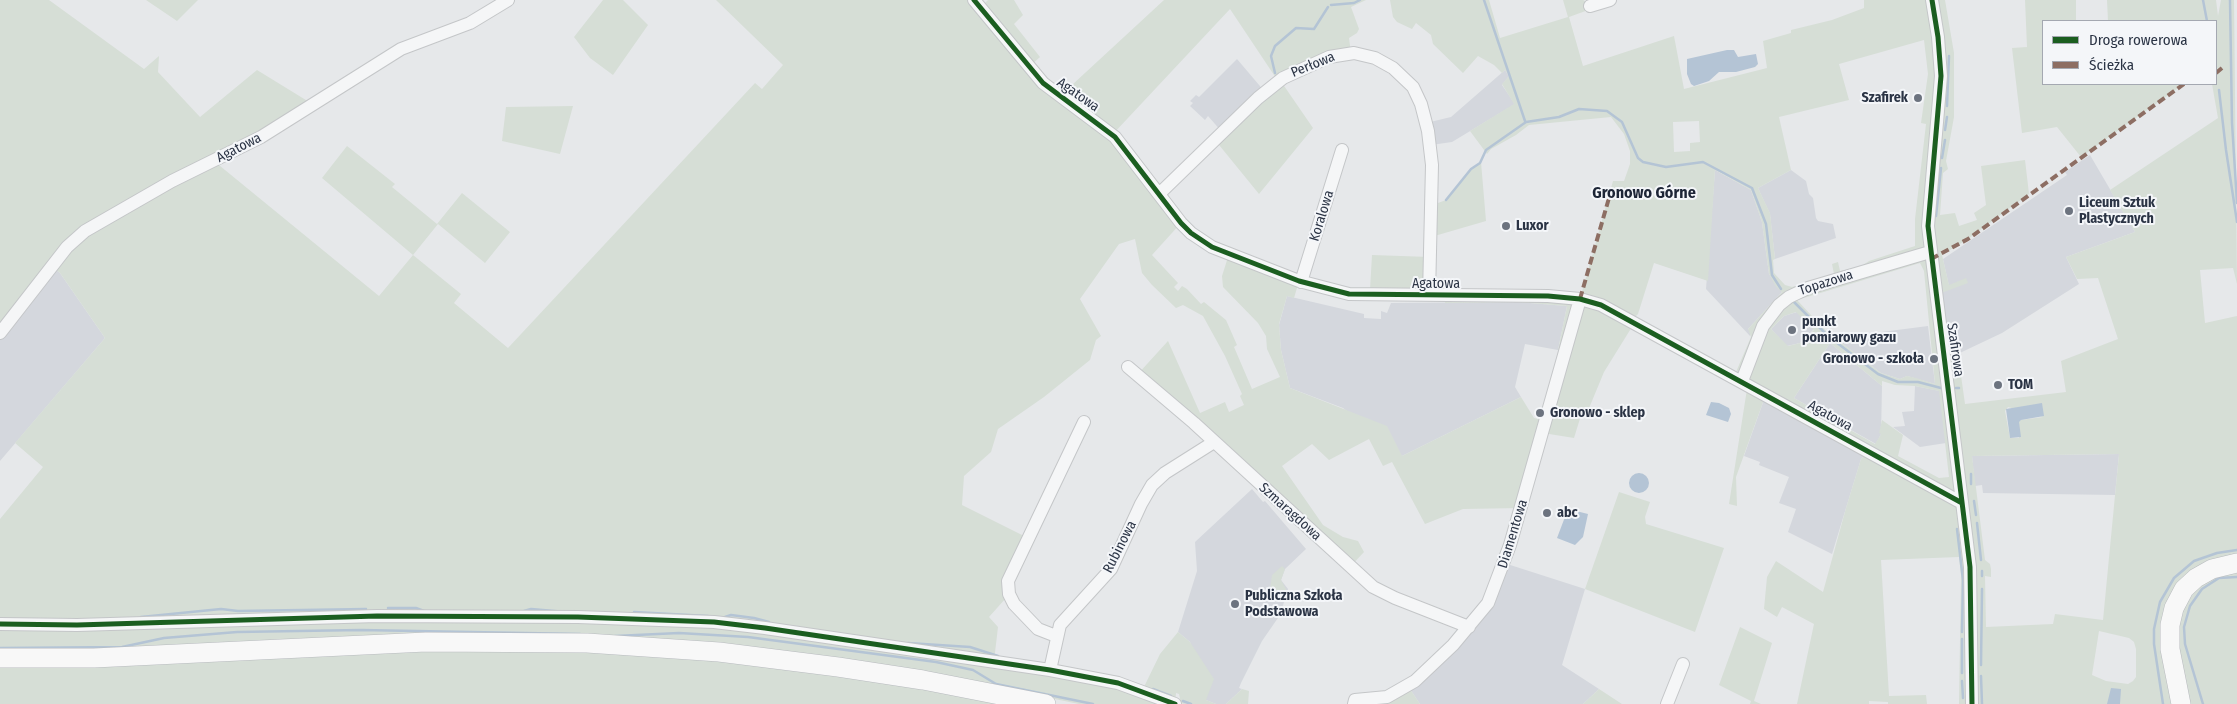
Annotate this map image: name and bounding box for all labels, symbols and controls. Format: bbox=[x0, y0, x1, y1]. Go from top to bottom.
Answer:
legend bbox=[2042, 20, 2217, 85]
text: Droga rowerowa bbox=[2089, 31, 2188, 49]
street label: Perłowa bbox=[1289, 49, 1337, 81]
text: Ścieżka bbox=[2089, 56, 2134, 74]
street label: Agatowa bbox=[1053, 74, 1103, 116]
place label: Szafirek bbox=[1862, 90, 1908, 106]
marker: Szafirek bbox=[1912, 92, 1924, 104]
street label: Agatowa bbox=[214, 130, 264, 166]
district label: Gronowo Górne bbox=[1592, 184, 1696, 204]
street label: Koralowa bbox=[1306, 188, 1338, 244]
place label: Liceum Sztuk Plastycznych bbox=[2079, 195, 2155, 228]
marker: Liceum Sztuk Plastycznych bbox=[2063, 205, 2075, 217]
place label: Luxor bbox=[1516, 218, 1549, 234]
marker: Luxor bbox=[1500, 220, 1512, 232]
street label: Topazowa bbox=[1797, 266, 1855, 300]
street label: Agatowa bbox=[1412, 276, 1460, 292]
place label: punkt pomiarowy gazu bbox=[1802, 314, 1896, 347]
street label: Szafirowa bbox=[1943, 322, 1967, 378]
marker: punkt pomiarowy gazu bbox=[1786, 324, 1798, 336]
place label: Gronowo - szkoła bbox=[1823, 351, 1924, 367]
marker: Gronowo - szkoła bbox=[1928, 353, 1940, 365]
place label: TOM bbox=[2008, 377, 2033, 393]
marker: TOM bbox=[1992, 379, 2004, 391]
street label: Agatowa bbox=[1805, 397, 1855, 435]
place label: Gronowo - sklep bbox=[1550, 405, 1645, 421]
marker: Gronowo - sklep bbox=[1534, 407, 1546, 419]
street label: Szmaragdowa bbox=[1255, 480, 1325, 544]
street label: Diamentowa bbox=[1495, 498, 1531, 570]
place label: abc bbox=[1557, 505, 1578, 521]
marker: abc bbox=[1541, 507, 1553, 519]
street label: Rubinowa bbox=[1100, 518, 1140, 576]
place label: Publiczna Szkoła Podstawowa bbox=[1245, 588, 1343, 620]
marker: Publiczna Szkoła Podstawowa bbox=[1229, 598, 1241, 610]

